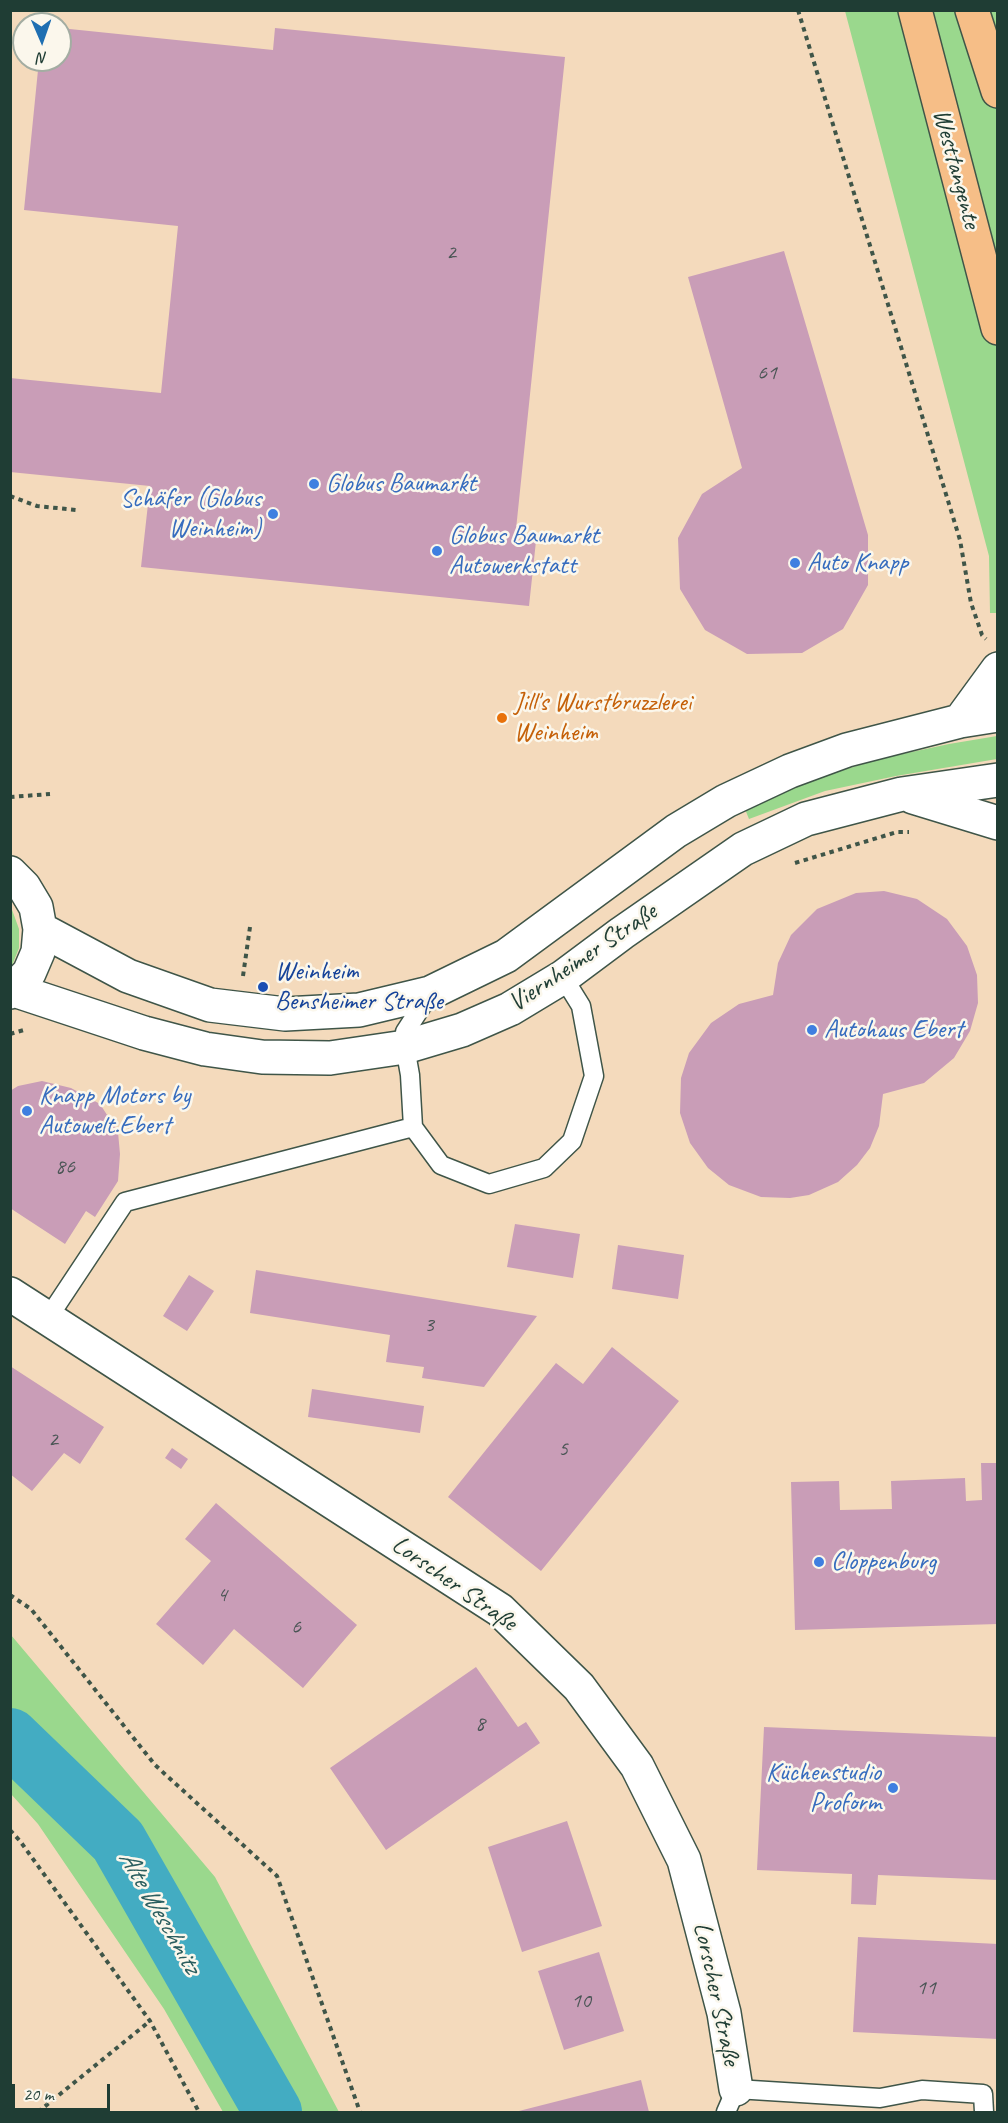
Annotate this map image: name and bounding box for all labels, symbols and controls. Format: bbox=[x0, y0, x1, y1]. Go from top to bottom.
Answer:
north arrow bbox=[12, 12, 72, 72]
text: N bbox=[37, 48, 48, 68]
street label: Westtangente bbox=[925, 106, 987, 232]
house number: 2 bbox=[446, 240, 456, 266]
house number: 61 bbox=[757, 360, 777, 386]
place label: Globus Baumarkt bbox=[326, 468, 476, 500]
marker: Globus Baumarkt bbox=[307, 477, 321, 491]
place label: Schäfer (Globus Weinheim) bbox=[120, 483, 261, 544]
marker: Schäfer (Globus Weinheim) bbox=[266, 507, 280, 521]
place label: Globus Baumarkt Autowerkstatt bbox=[449, 520, 599, 582]
marker: Globus Baumarkt Autowerkstatt bbox=[430, 544, 444, 558]
place label: Auto Knapp bbox=[807, 547, 908, 579]
marker: Auto Knapp bbox=[788, 556, 802, 570]
place label: Jill's Wurstbruzzlerei Weinheim bbox=[514, 687, 691, 748]
marker: Jill's Wurstbruzzlerei Weinheim bbox=[495, 711, 509, 725]
street label: Viernheimer Straße bbox=[503, 897, 663, 1019]
place label: Weinheim Bensheimer Straße bbox=[275, 956, 443, 1018]
marker: Weinheim Bensheimer Straße bbox=[256, 980, 270, 994]
place label: Autohaus Ebert bbox=[824, 1014, 963, 1046]
marker: Autohaus Ebert bbox=[805, 1023, 819, 1037]
place label: Knapp Motors by Autowelt.Ebert bbox=[39, 1080, 190, 1142]
marker: Knapp Motors by Autowelt.Ebert bbox=[20, 1104, 34, 1118]
house number: 86 bbox=[55, 1154, 75, 1180]
house number: 3 bbox=[424, 1312, 434, 1338]
house number: 2 bbox=[48, 1427, 58, 1453]
house number: 5 bbox=[558, 1436, 568, 1462]
street label: Lorscher Straße bbox=[385, 1529, 523, 1639]
place label: Cloppenburg bbox=[831, 1546, 936, 1578]
marker: Cloppenburg bbox=[812, 1555, 826, 1569]
house number: 4 bbox=[217, 1582, 227, 1608]
house number: 6 bbox=[291, 1614, 301, 1640]
house number: 8 bbox=[475, 1711, 485, 1737]
place label: Küchenstudio Proform bbox=[766, 1757, 881, 1818]
marker: Küchenstudio Proform bbox=[886, 1781, 900, 1795]
water label: Alte Weschnitz bbox=[111, 1845, 207, 1979]
street label: Lorscher Straße bbox=[686, 1920, 746, 2068]
house number: 11 bbox=[916, 1975, 936, 2001]
house number: 10 bbox=[571, 1988, 591, 2014]
scale bar bbox=[15, 2072, 112, 2110]
text: 20 m bbox=[23, 2083, 54, 2105]

